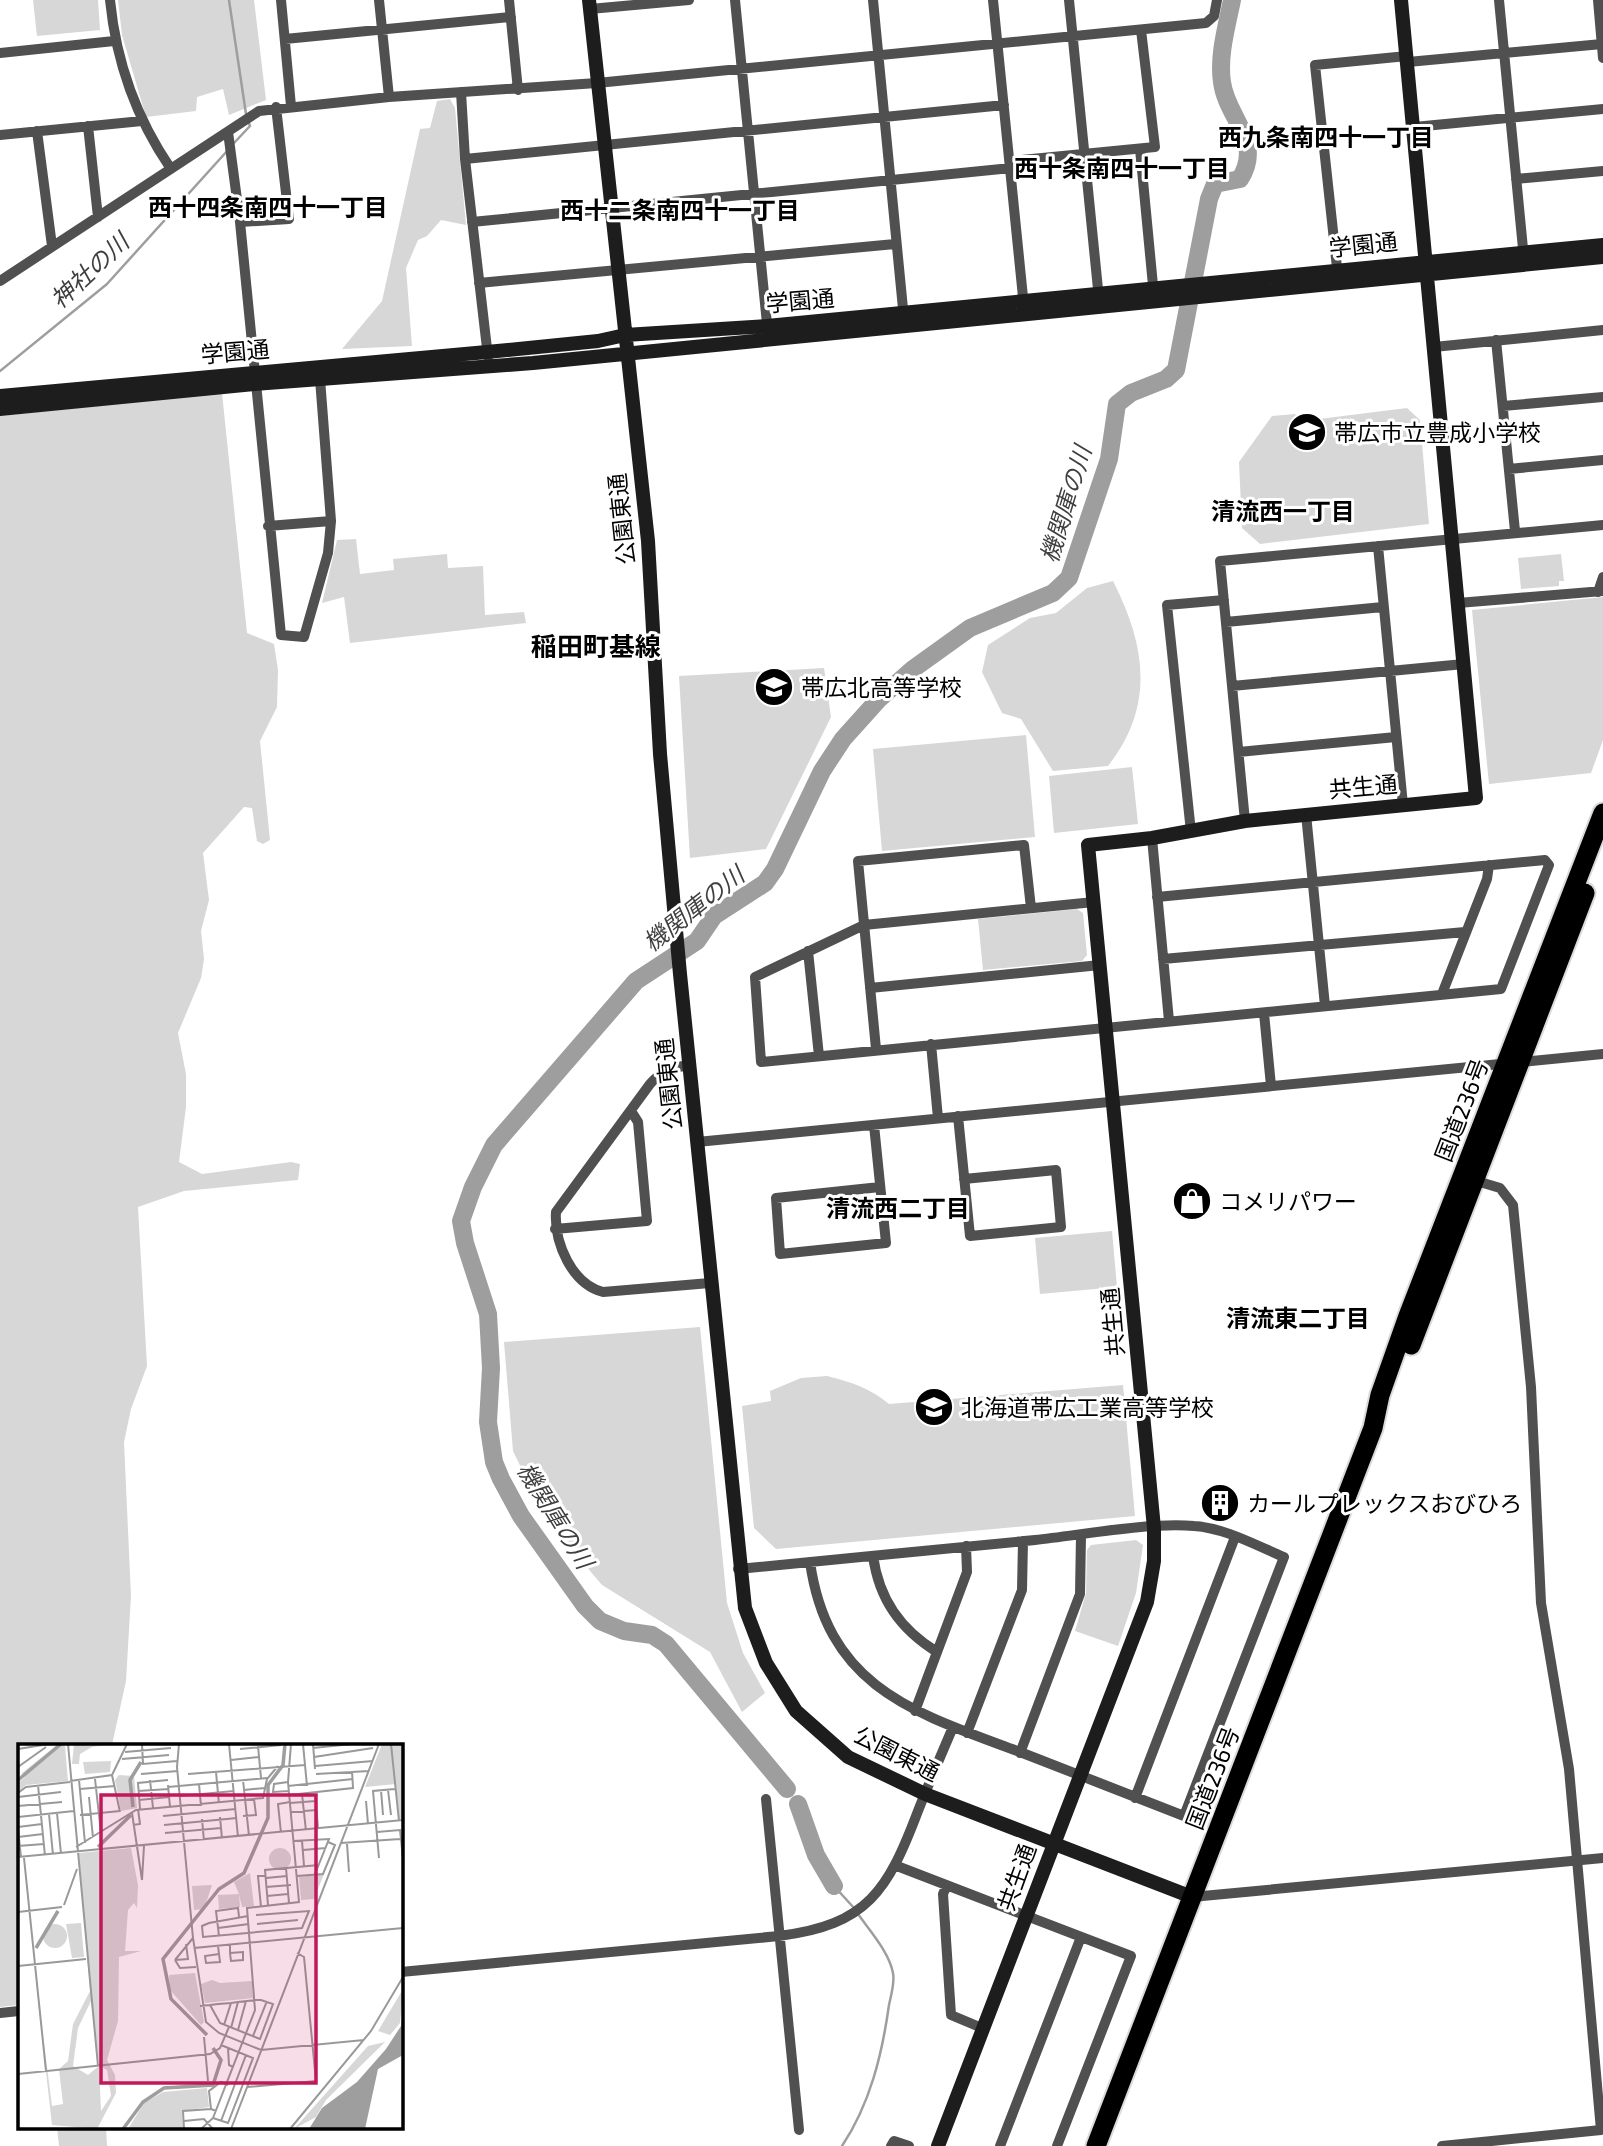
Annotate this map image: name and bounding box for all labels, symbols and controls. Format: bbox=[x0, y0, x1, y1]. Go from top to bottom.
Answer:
district label: 西九条南四十一丁目 bbox=[1218, 122, 1434, 151]
district label: 西十条南四十一丁目 bbox=[1014, 153, 1230, 182]
district label: 西十四条南四十一丁目 bbox=[148, 192, 388, 221]
district label: 西十二条南四十一丁目 bbox=[560, 195, 800, 224]
water label: 神社の川 bbox=[44, 225, 136, 313]
street label: 学園通 bbox=[1327, 226, 1399, 262]
street label: 学園通 bbox=[764, 283, 836, 317]
street label: 学園通 bbox=[199, 334, 271, 368]
school or university icon: 帯広市立豊成小学校 bbox=[1286, 411, 1328, 453]
place label: 帯広市立豊成小学校 bbox=[1334, 418, 1541, 446]
water label: 機関庫の川 bbox=[1034, 440, 1097, 566]
street label: 公園東通 bbox=[602, 472, 640, 566]
district label: 清流西一丁目 bbox=[1211, 496, 1355, 525]
district label: 稲田町基線 bbox=[531, 630, 661, 661]
school or university icon: 帯広北高等学校 bbox=[753, 666, 795, 708]
place label: 帯広北高等学校 bbox=[801, 673, 962, 701]
street label: 共生通 bbox=[1327, 769, 1399, 803]
water label: 機関庫の川 bbox=[637, 858, 752, 956]
street label: 公園東通 bbox=[649, 1037, 687, 1131]
street label: 国道236号 bbox=[1429, 1055, 1493, 1165]
shop icon: コメリパワー bbox=[1171, 1180, 1213, 1222]
place label: コメリパワー bbox=[1219, 1187, 1357, 1215]
district label: 清流西二丁目 bbox=[826, 1193, 970, 1222]
street label: 共生通 bbox=[1095, 1286, 1129, 1358]
district label: 清流東二丁目 bbox=[1226, 1303, 1370, 1332]
school or university icon: 北海道帯広工業高等学校 bbox=[913, 1386, 955, 1428]
place label: 北海道帯広工業高等学校 bbox=[961, 1393, 1214, 1421]
water label: 機関庫の川 bbox=[512, 1456, 602, 1576]
building icon: カールプレックスおびひろ bbox=[1199, 1482, 1241, 1524]
place label: カールプレックスおびひろ bbox=[1247, 1489, 1522, 1517]
street label: 公園東通 bbox=[850, 1720, 944, 1786]
street label: 国道236号 bbox=[1180, 1723, 1244, 1833]
inset map bbox=[18, 1744, 402, 2128]
street label: 共生通 bbox=[991, 1840, 1041, 1914]

